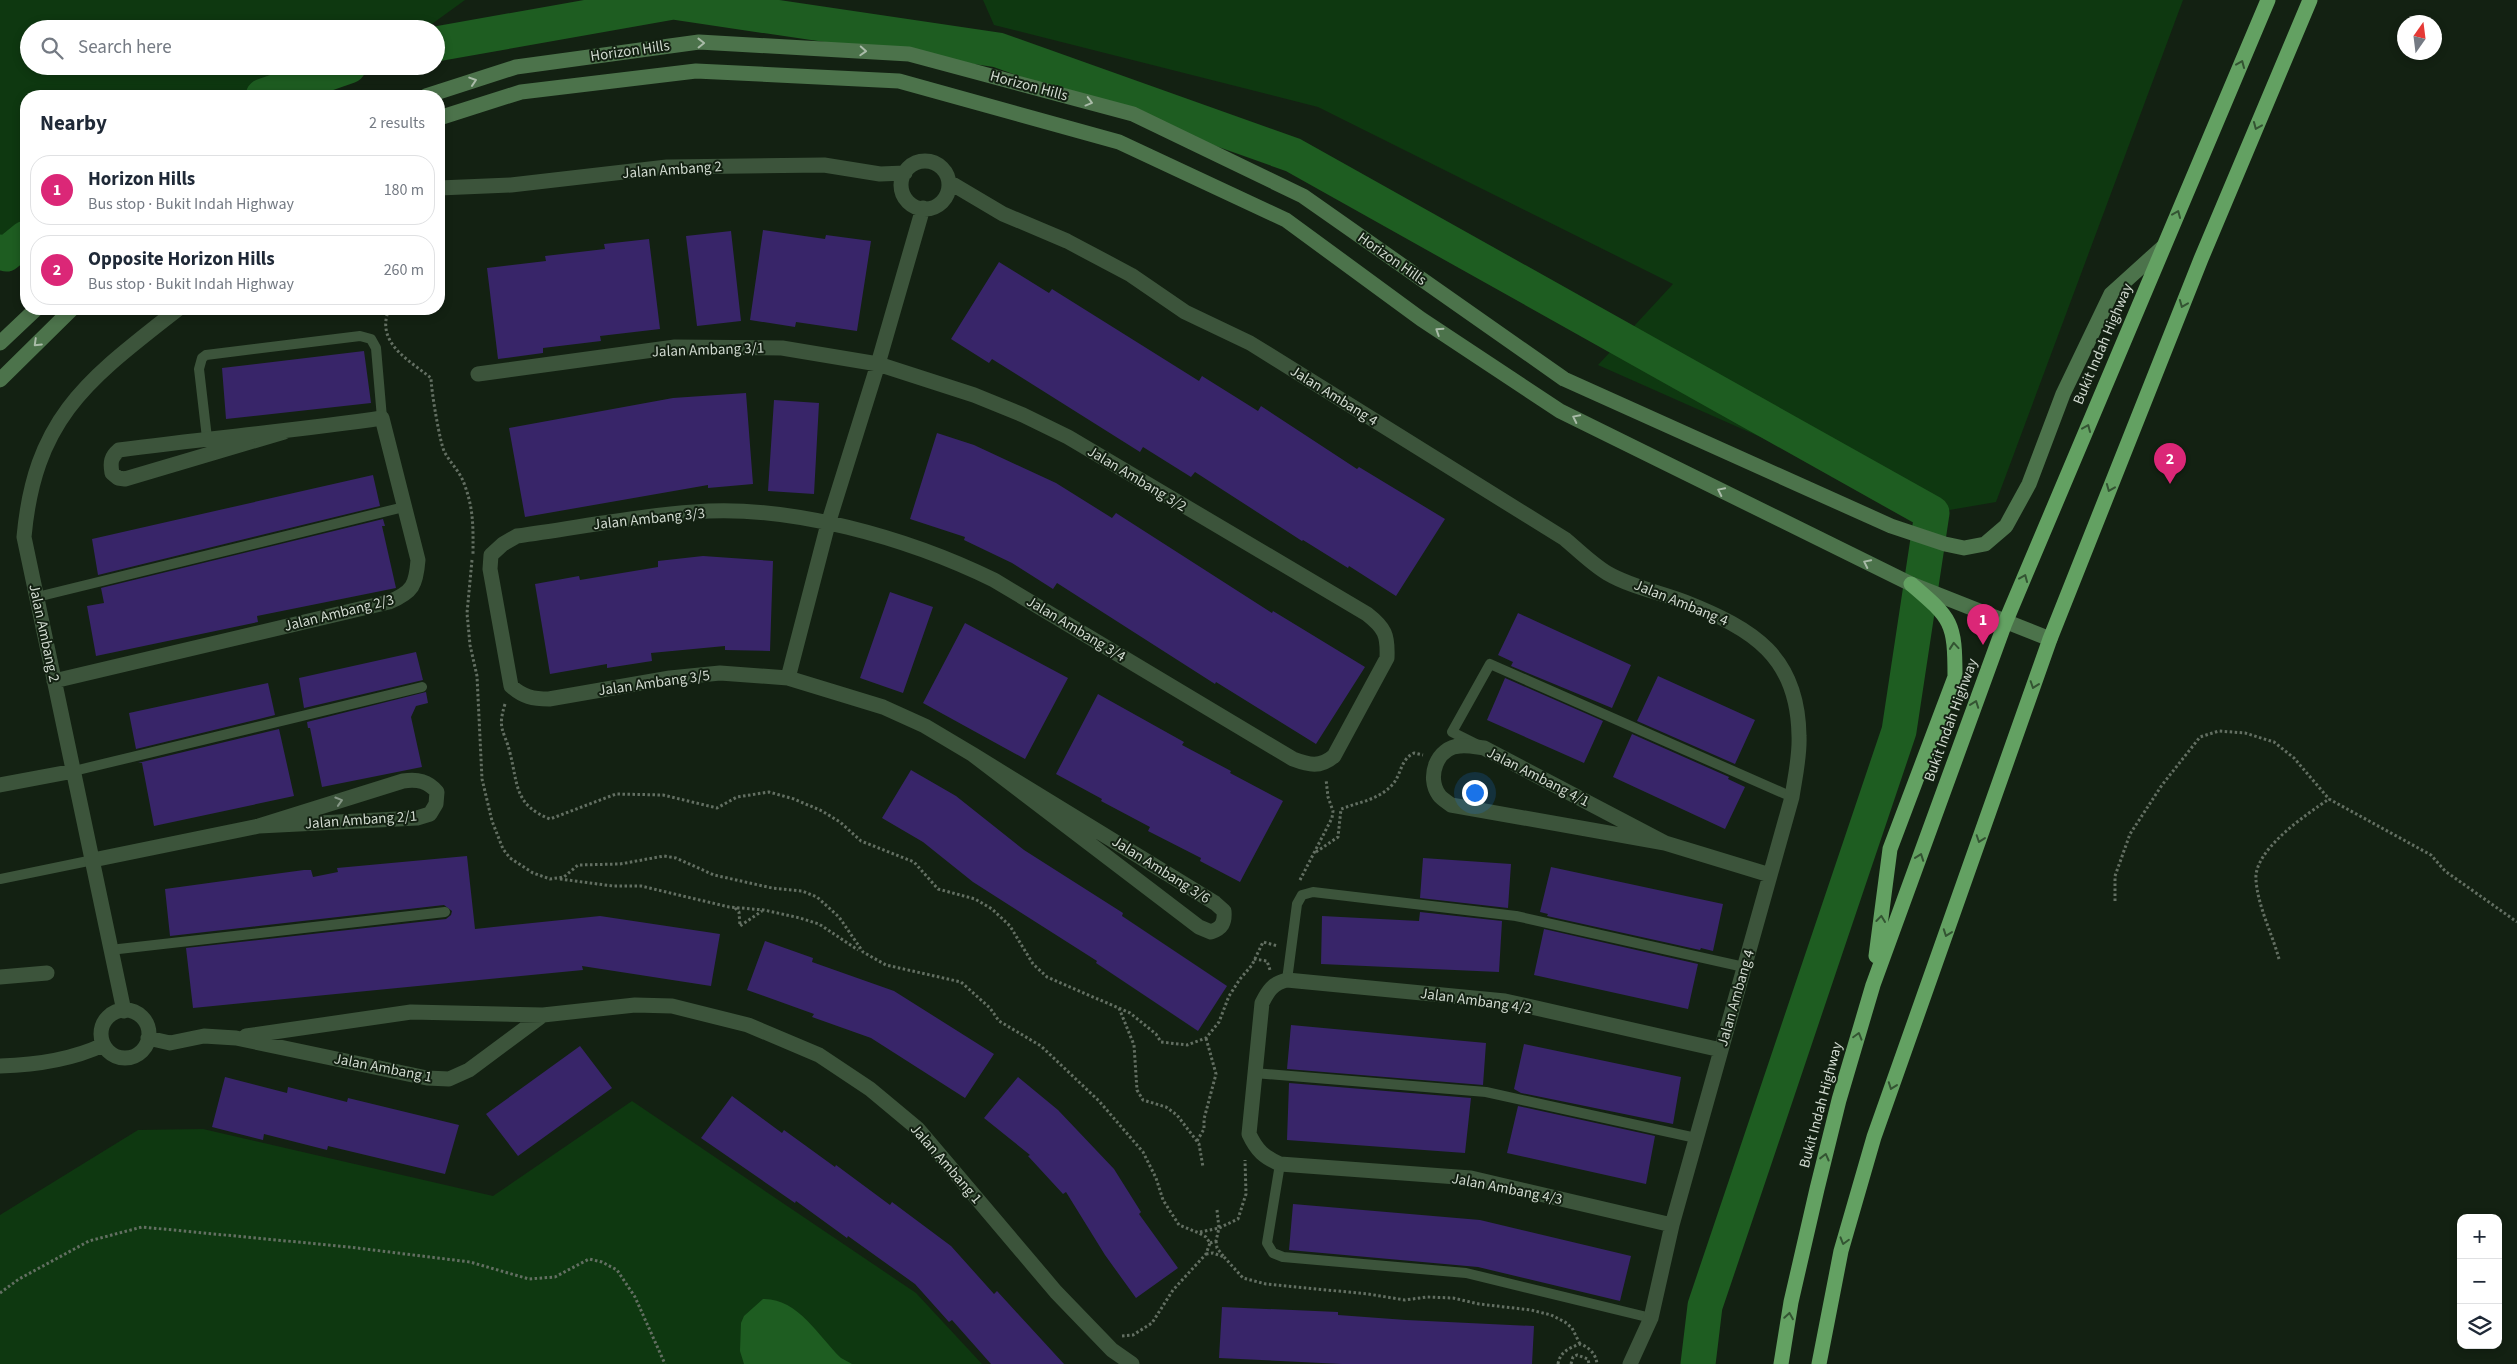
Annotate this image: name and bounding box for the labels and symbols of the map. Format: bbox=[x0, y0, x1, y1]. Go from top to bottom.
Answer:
north arrow bbox=[2397, 15, 2442, 60]
street label: Horizon Hills bbox=[589, 35, 671, 67]
one-way arrow bbox=[697, 37, 705, 48]
one-way arrow bbox=[860, 46, 868, 57]
one-way arrow bbox=[2234, 60, 2245, 69]
street label: Horizon Hills bbox=[988, 66, 1070, 106]
one-way arrow bbox=[468, 77, 476, 87]
one-way arrow bbox=[1085, 96, 1094, 107]
one-way arrow bbox=[2253, 121, 2263, 130]
street label: Jalan Ambang 2 bbox=[621, 156, 723, 184]
one-way arrow bbox=[2171, 210, 2182, 219]
street label: Horizon Hills bbox=[1353, 228, 1431, 290]
street label: Bukit Indah Highway bbox=[2068, 280, 2138, 408]
one-way arrow bbox=[2178, 299, 2189, 308]
one-way arrow bbox=[1435, 328, 1445, 337]
one-way arrow bbox=[34, 337, 43, 346]
street label: Jalan Ambang 3/1 bbox=[651, 338, 765, 362]
street label: Jalan Ambang 4 bbox=[1286, 361, 1382, 432]
one-way arrow bbox=[1572, 414, 1581, 425]
one-way arrow bbox=[2081, 424, 2092, 433]
street label: Jalan Ambang 3/2 bbox=[1083, 441, 1191, 517]
pin: 2 bbox=[2154, 443, 2186, 484]
one-way arrow bbox=[2106, 483, 2116, 492]
one-way arrow bbox=[1718, 487, 1727, 497]
street label: Jalan Ambang 3/3 bbox=[592, 503, 706, 535]
one-way arrow bbox=[1863, 559, 1872, 569]
one-way arrow bbox=[2018, 574, 2029, 583]
street label: Jalan Ambang 4 bbox=[1631, 575, 1732, 632]
street label: Jalan Ambang 2 bbox=[23, 582, 65, 684]
street label: Jalan Ambang 2/3 bbox=[282, 589, 396, 637]
street label: Jalan Ambang 3/4 bbox=[1022, 591, 1130, 667]
pin: 1 bbox=[1967, 604, 1999, 645]
one-way arrow bbox=[1949, 642, 1960, 650]
street label: Bukit Indah Highway bbox=[1919, 655, 1983, 785]
street label: Jalan Ambang 3/5 bbox=[597, 665, 711, 701]
one-way arrow bbox=[2030, 681, 2040, 689]
one-way arrow bbox=[1969, 700, 1979, 709]
street label: Jalan Ambang 4/1 bbox=[1483, 742, 1593, 812]
your location bbox=[1462, 780, 1488, 806]
one-way arrow bbox=[335, 796, 343, 806]
street label: Jalan Ambang 2/1 bbox=[304, 806, 418, 834]
street label: Jalan Ambang 3/6 bbox=[1108, 831, 1214, 909]
one-way arrow bbox=[1976, 834, 1986, 842]
one-way arrow bbox=[1914, 853, 1924, 862]
one-way arrow bbox=[1875, 915, 1886, 923]
one-way arrow bbox=[1943, 928, 1953, 937]
street label: Jalan Ambang 4 bbox=[1712, 947, 1760, 1049]
street label: Jalan Ambang 4/2 bbox=[1419, 983, 1533, 1019]
one-way arrow bbox=[1852, 1033, 1862, 1041]
street label: Bukit Indah Highway bbox=[1794, 1040, 1848, 1170]
street label: Jalan Ambang 1 bbox=[332, 1048, 434, 1088]
one-way arrow bbox=[1888, 1082, 1898, 1090]
street label: Jalan Ambang 1 bbox=[905, 1119, 987, 1209]
one-way arrow bbox=[1819, 1154, 1829, 1162]
street label: Jalan Ambang 4/3 bbox=[1450, 1168, 1564, 1210]
one-way arrow bbox=[1839, 1237, 1849, 1245]
one-way arrow bbox=[1783, 1312, 1794, 1320]

